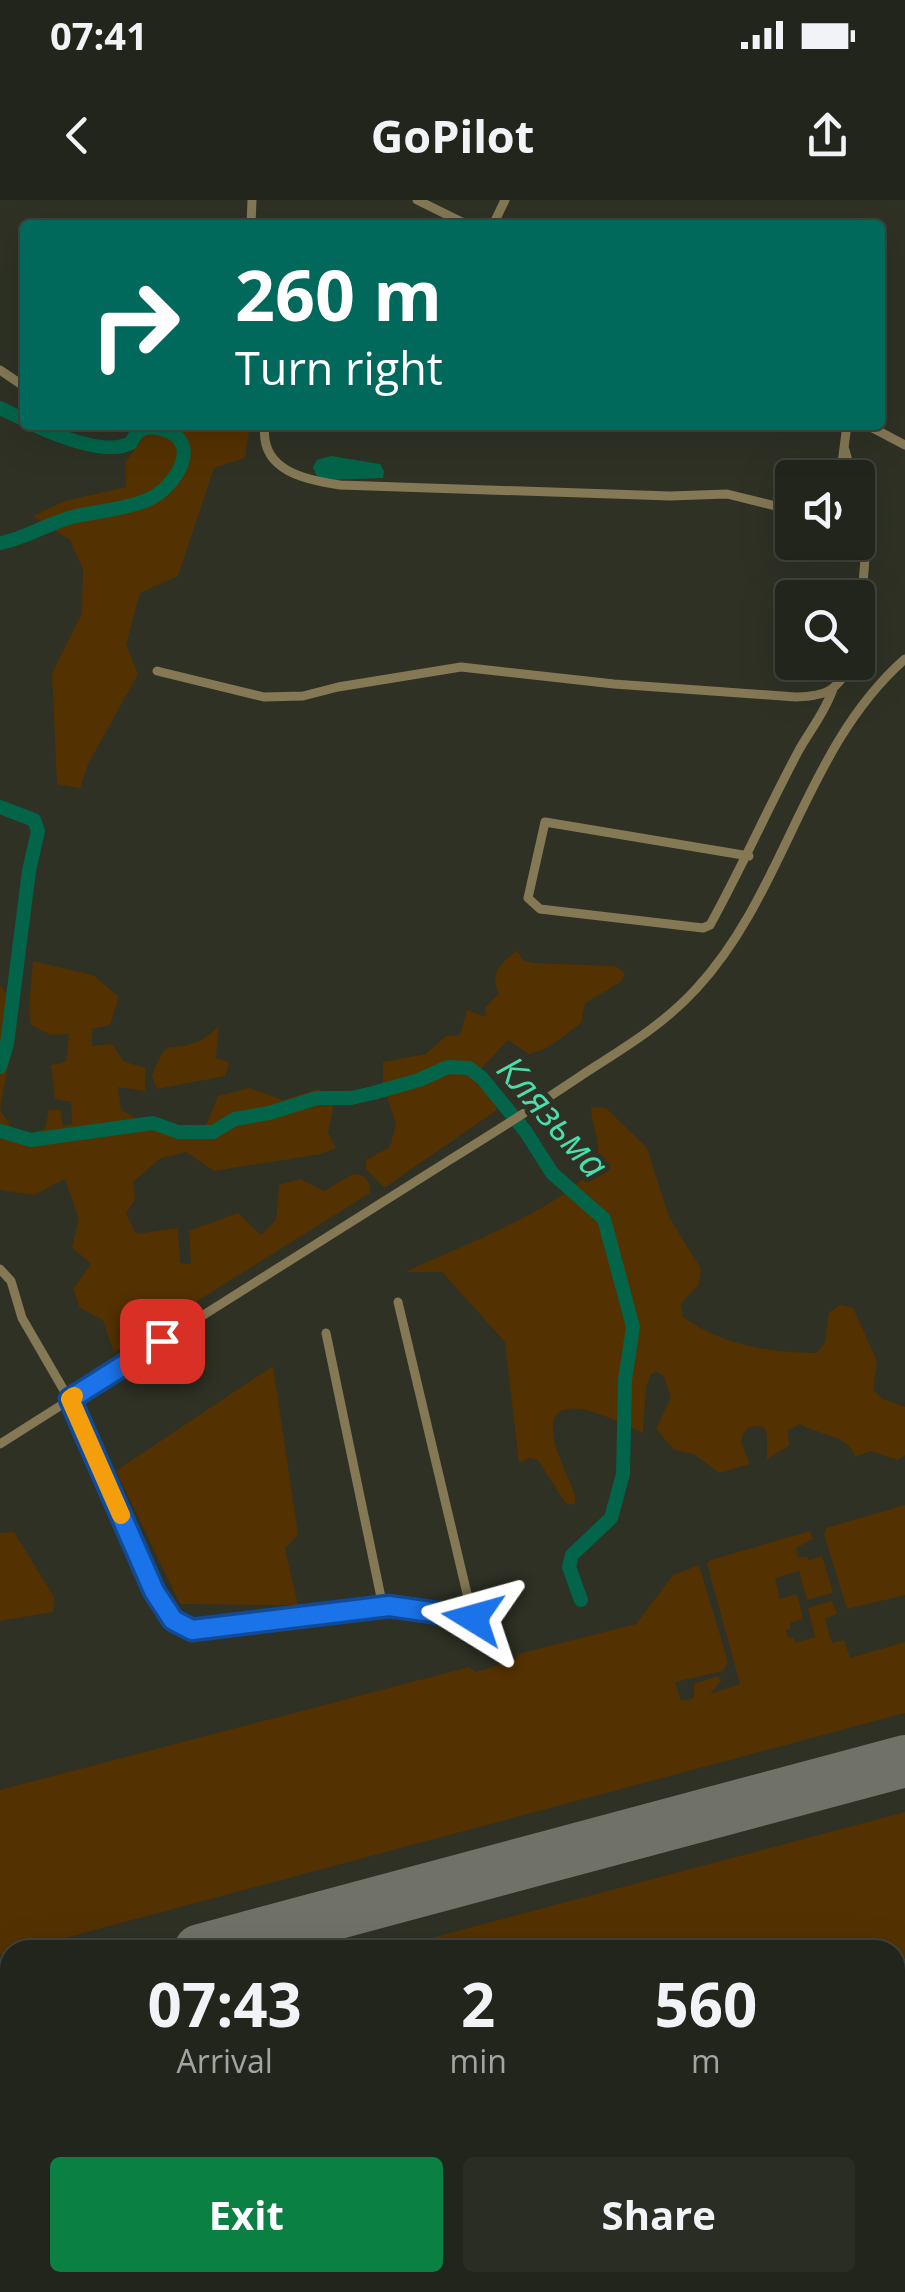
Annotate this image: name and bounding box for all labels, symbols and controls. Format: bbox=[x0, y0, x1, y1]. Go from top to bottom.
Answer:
text: 07:41 bbox=[50, 9, 148, 61]
text: GoPilot bbox=[371, 105, 534, 166]
icon: back bbox=[50, 108, 105, 163]
icon: share bbox=[800, 108, 855, 163]
text: 260 m bbox=[235, 246, 442, 342]
icon: right bbox=[70, 260, 200, 390]
text: Turn right bbox=[235, 337, 443, 398]
map controls bbox=[775, 460, 875, 680]
button: sound bbox=[775, 460, 875, 560]
button: search bbox=[775, 580, 875, 680]
water label: Клязьма bbox=[486, 1044, 622, 1188]
pin bbox=[120, 1299, 205, 1384]
icon: arrive bbox=[135, 1314, 190, 1369]
position arrow bbox=[421, 1566, 525, 1670]
text: 07:43 bbox=[148, 1963, 302, 2045]
text: 2 bbox=[461, 1963, 495, 2045]
text: 560 bbox=[654, 1963, 757, 2045]
text: Arrival bbox=[177, 2039, 273, 2082]
text: min bbox=[450, 2039, 507, 2082]
text: m bbox=[691, 2039, 721, 2082]
button: Exit bbox=[50, 2157, 443, 2272]
button: Share bbox=[463, 2157, 855, 2272]

